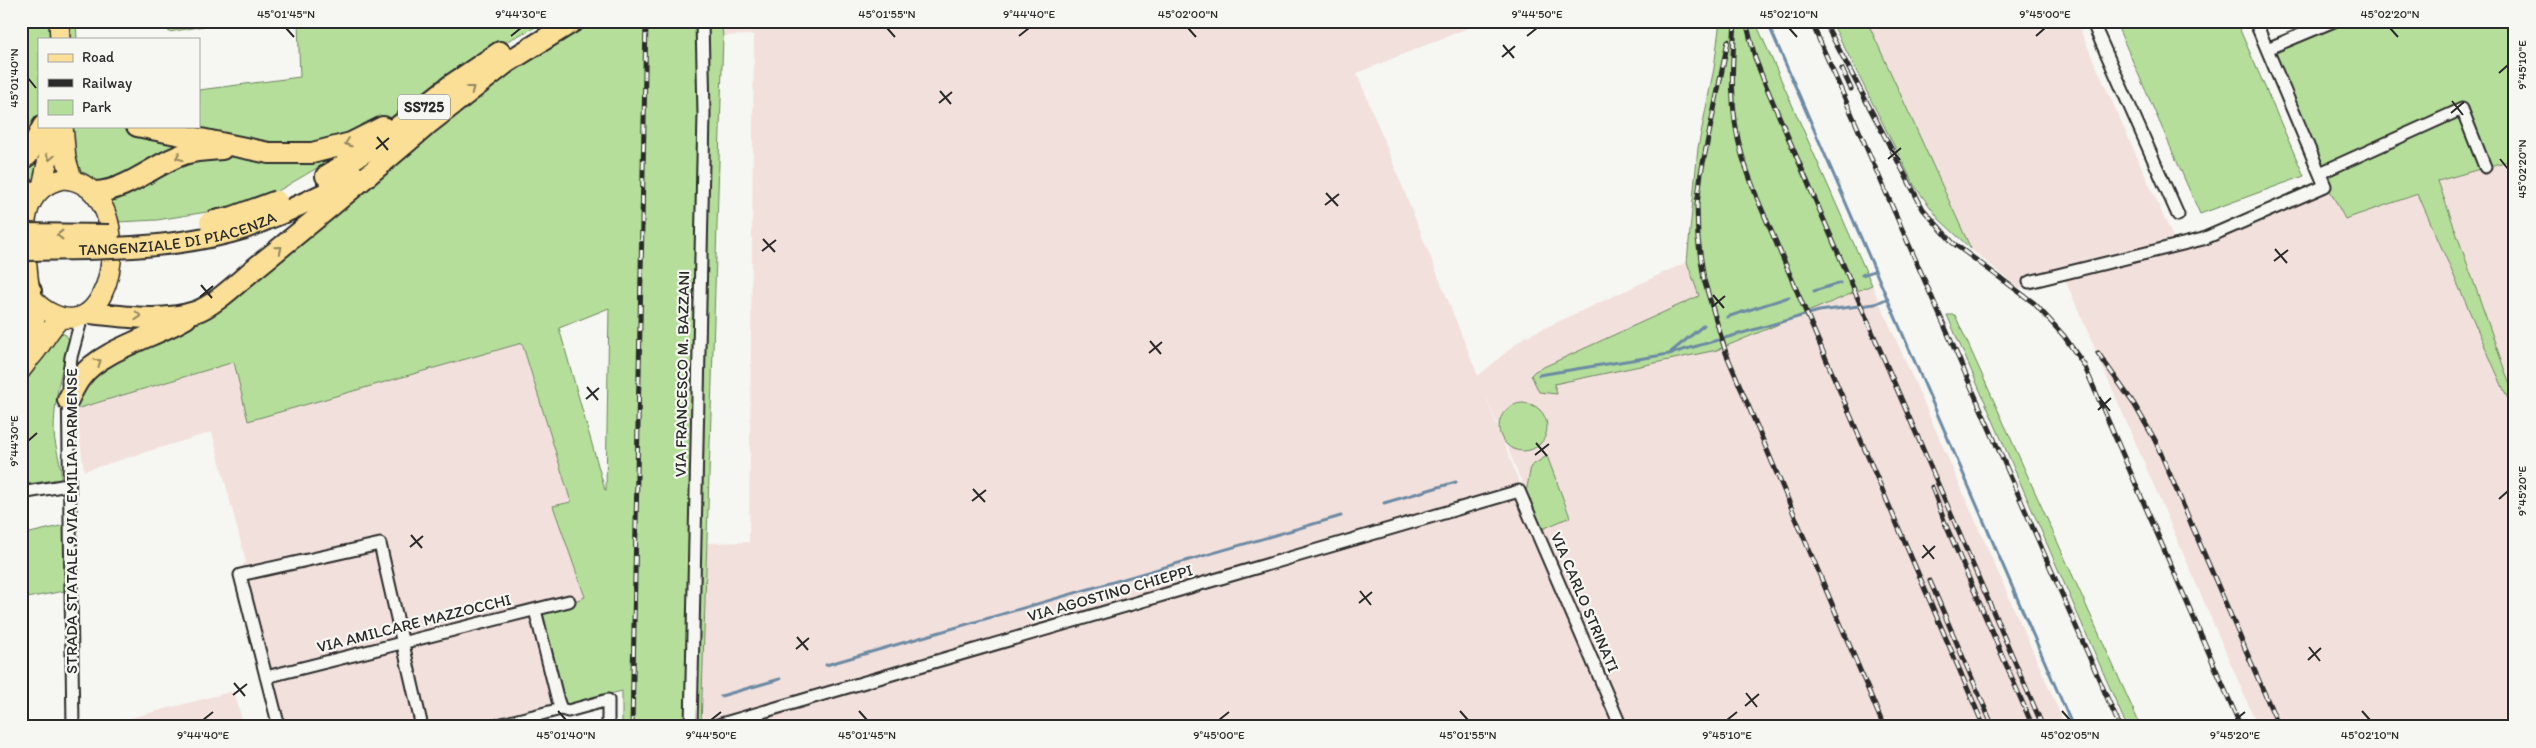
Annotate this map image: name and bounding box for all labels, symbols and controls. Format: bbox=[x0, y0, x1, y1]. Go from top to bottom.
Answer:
text: 45°01'45"N bbox=[257, 7, 315, 21]
text: 9°44'30"E bbox=[495, 7, 547, 21]
text: 45°01'55"N bbox=[858, 7, 916, 21]
text: 9°44'40"E bbox=[1003, 7, 1055, 21]
text: 45°02'00"N bbox=[1158, 7, 1218, 21]
text: 9°44'50"E bbox=[1511, 7, 1563, 21]
text: 45°02'10"N bbox=[1760, 7, 1818, 21]
text: 9°45'00"E bbox=[2019, 7, 2071, 21]
text: 45°02'20"N bbox=[2360, 7, 2420, 21]
legend bbox=[38, 38, 200, 128]
text: 9°45'10"E bbox=[2515, 40, 2529, 90]
text: 45°01'40"N bbox=[7, 48, 21, 108]
text: Road bbox=[82, 48, 115, 66]
text: Railway bbox=[82, 74, 132, 92]
one-way arrow bbox=[465, 86, 475, 95]
road number: SS725 bbox=[398, 94, 450, 120]
text: Park bbox=[82, 98, 112, 116]
one-way arrow bbox=[344, 137, 353, 147]
text: 45°02'20"N bbox=[2515, 139, 2529, 199]
one-way arrow bbox=[175, 150, 184, 161]
one-way arrow bbox=[45, 153, 55, 161]
street label: TANGENZIALE DI PIACENZA bbox=[78, 207, 279, 259]
one-way arrow bbox=[56, 230, 64, 240]
one-way arrow bbox=[273, 246, 283, 255]
street label: VIA FRANCESCO M. BAZZANI bbox=[671, 271, 693, 477]
one-way arrow bbox=[134, 311, 142, 322]
one-way arrow bbox=[92, 359, 102, 368]
street label: STRADA STATALE 9 VIA EMILIA PARMENSE bbox=[62, 368, 81, 674]
text: 9°44'30"E bbox=[7, 415, 21, 467]
text: 9°45'20"E bbox=[2515, 465, 2529, 516]
street label: VIA CARLO STRINATI bbox=[1547, 529, 1623, 675]
street label: VIA AGOSTINO CHIEPPI bbox=[1025, 560, 1195, 626]
street label: VIA AMILCARE MAZZOCCHI bbox=[315, 590, 513, 656]
text: 9°44'40"E bbox=[177, 728, 229, 742]
text: 45°01'40"N bbox=[536, 728, 596, 742]
text: 9°44'50"E bbox=[685, 728, 737, 742]
text: 45°01'45"N bbox=[838, 728, 896, 742]
text: 9°45'00"E bbox=[1193, 728, 1245, 742]
text: 45°01'55"N bbox=[1439, 728, 1497, 742]
text: 9°45'10"E bbox=[1702, 728, 1752, 742]
text: 45°02'05"N bbox=[2040, 728, 2100, 742]
text: 9°45'20"E bbox=[2210, 728, 2261, 742]
text: 45°02'10"N bbox=[2341, 728, 2399, 742]

